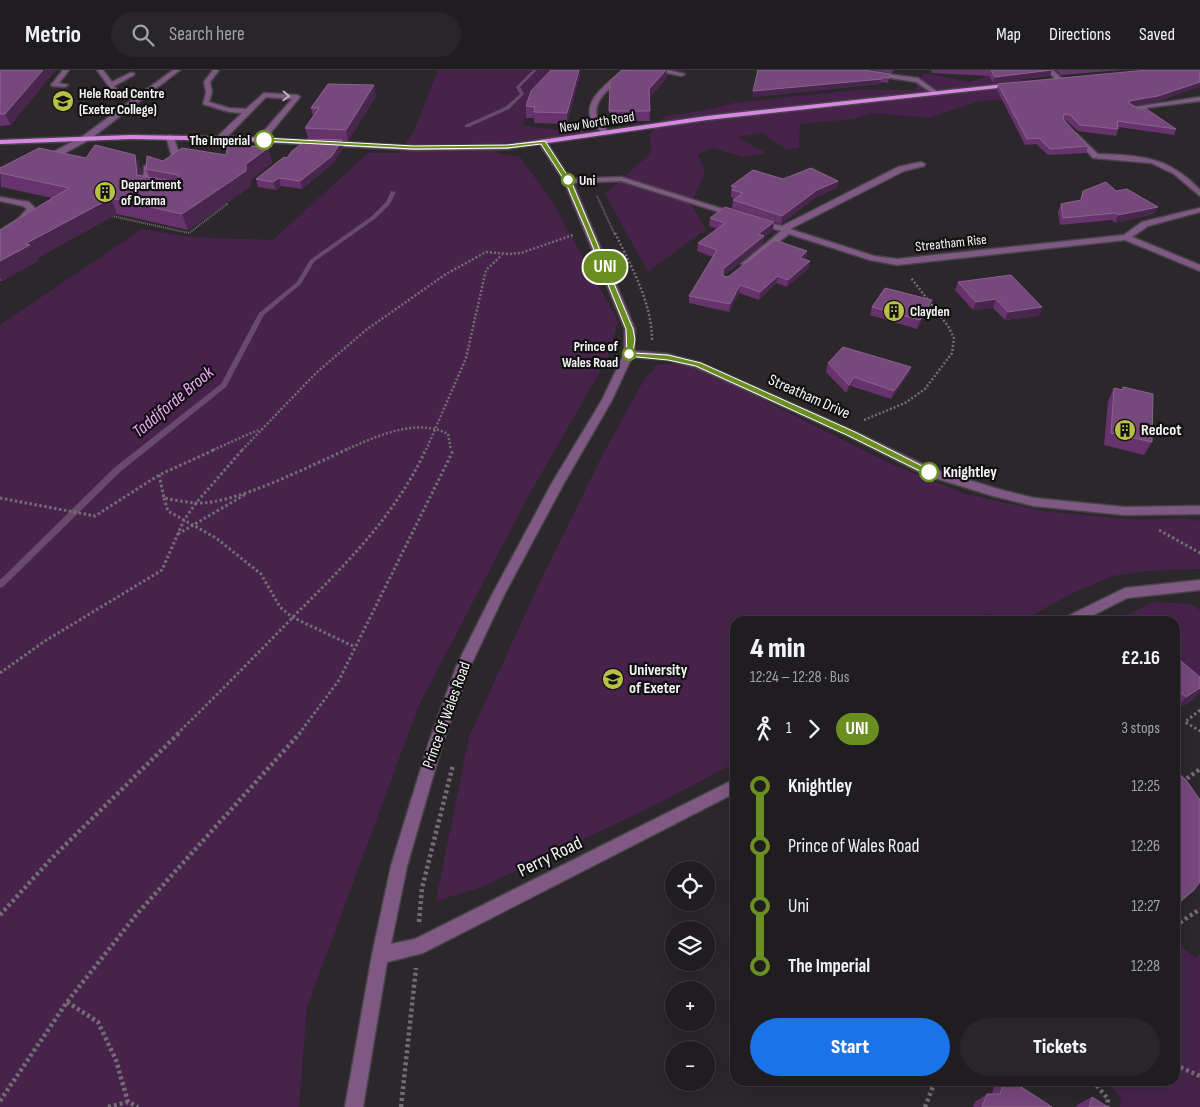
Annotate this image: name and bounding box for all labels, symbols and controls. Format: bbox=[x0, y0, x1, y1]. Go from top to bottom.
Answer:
search box bbox=[111, 12, 461, 57]
text: Metrio bbox=[25, 20, 81, 49]
icon: search bbox=[129, 21, 157, 49]
text: Search here bbox=[169, 23, 245, 46]
text: Map bbox=[996, 24, 1021, 45]
text: Directions bbox=[1049, 24, 1111, 45]
text: Saved bbox=[1139, 24, 1175, 45]
place label: Hele Road Centre (Exeter College) bbox=[79, 85, 164, 118]
school or university icon: Hele Road Centre (Exeter College) bbox=[51, 89, 75, 113]
one-way arrow bbox=[282, 91, 290, 102]
street label: New North Road bbox=[558, 108, 636, 136]
marker: The Imperial bbox=[254, 130, 274, 150]
place label: The Imperial bbox=[189, 132, 250, 149]
place label: Uni bbox=[579, 172, 596, 189]
marker: Uni bbox=[561, 173, 575, 187]
place label: Department of Drama bbox=[121, 176, 182, 209]
building icon: Department of Drama bbox=[93, 180, 117, 204]
street label: Streatham Rise bbox=[914, 231, 988, 255]
line badge: UNI bbox=[576, 251, 634, 283]
text: UNI bbox=[594, 256, 617, 277]
building icon: Clayden bbox=[882, 299, 906, 323]
place label: Clayden bbox=[910, 303, 950, 320]
place label: Prince of Wales Road bbox=[562, 338, 619, 371]
marker: Prince of Wales Road bbox=[622, 347, 636, 361]
water label: Taddiforde Brook bbox=[128, 361, 219, 442]
street label: Streatham Drive bbox=[765, 371, 853, 423]
building icon: Redcot bbox=[1113, 418, 1137, 442]
place label: Redcot bbox=[1141, 421, 1181, 440]
marker: Knightley bbox=[919, 462, 939, 482]
place label: Knightley bbox=[943, 463, 997, 482]
text: 4 min bbox=[750, 632, 805, 665]
text: £2.16 bbox=[1121, 647, 1160, 670]
street label: Prince Of Wales Road bbox=[419, 659, 475, 771]
place label: University of Exeter bbox=[629, 661, 688, 698]
school or university icon: University of Exeter bbox=[601, 667, 625, 691]
text: 12:24 – 12:28 · Bus bbox=[750, 668, 849, 687]
icon: walk bbox=[750, 715, 778, 743]
icon: forward bbox=[800, 715, 828, 743]
text: UNI bbox=[846, 718, 869, 739]
text: 1 bbox=[786, 719, 792, 738]
text: 3 stops bbox=[1121, 719, 1160, 738]
text: Knightley bbox=[788, 775, 852, 798]
text: 12:25 bbox=[1132, 777, 1160, 796]
street label: Perry Road bbox=[514, 832, 586, 882]
text: Prince of Wales Road bbox=[788, 835, 920, 858]
text: 12:26 bbox=[1131, 837, 1160, 856]
map controls bbox=[665, 861, 715, 1091]
button: locate bbox=[665, 861, 715, 911]
text: Uni bbox=[788, 895, 809, 918]
text: 12:27 bbox=[1132, 897, 1160, 916]
button: layers bbox=[665, 921, 715, 971]
text: The Imperial bbox=[788, 955, 870, 978]
text: 12:28 bbox=[1131, 957, 1160, 976]
button: + bbox=[665, 981, 715, 1031]
button: Start bbox=[750, 1018, 950, 1076]
button: Tickets bbox=[960, 1018, 1160, 1076]
button: − bbox=[665, 1041, 715, 1091]

